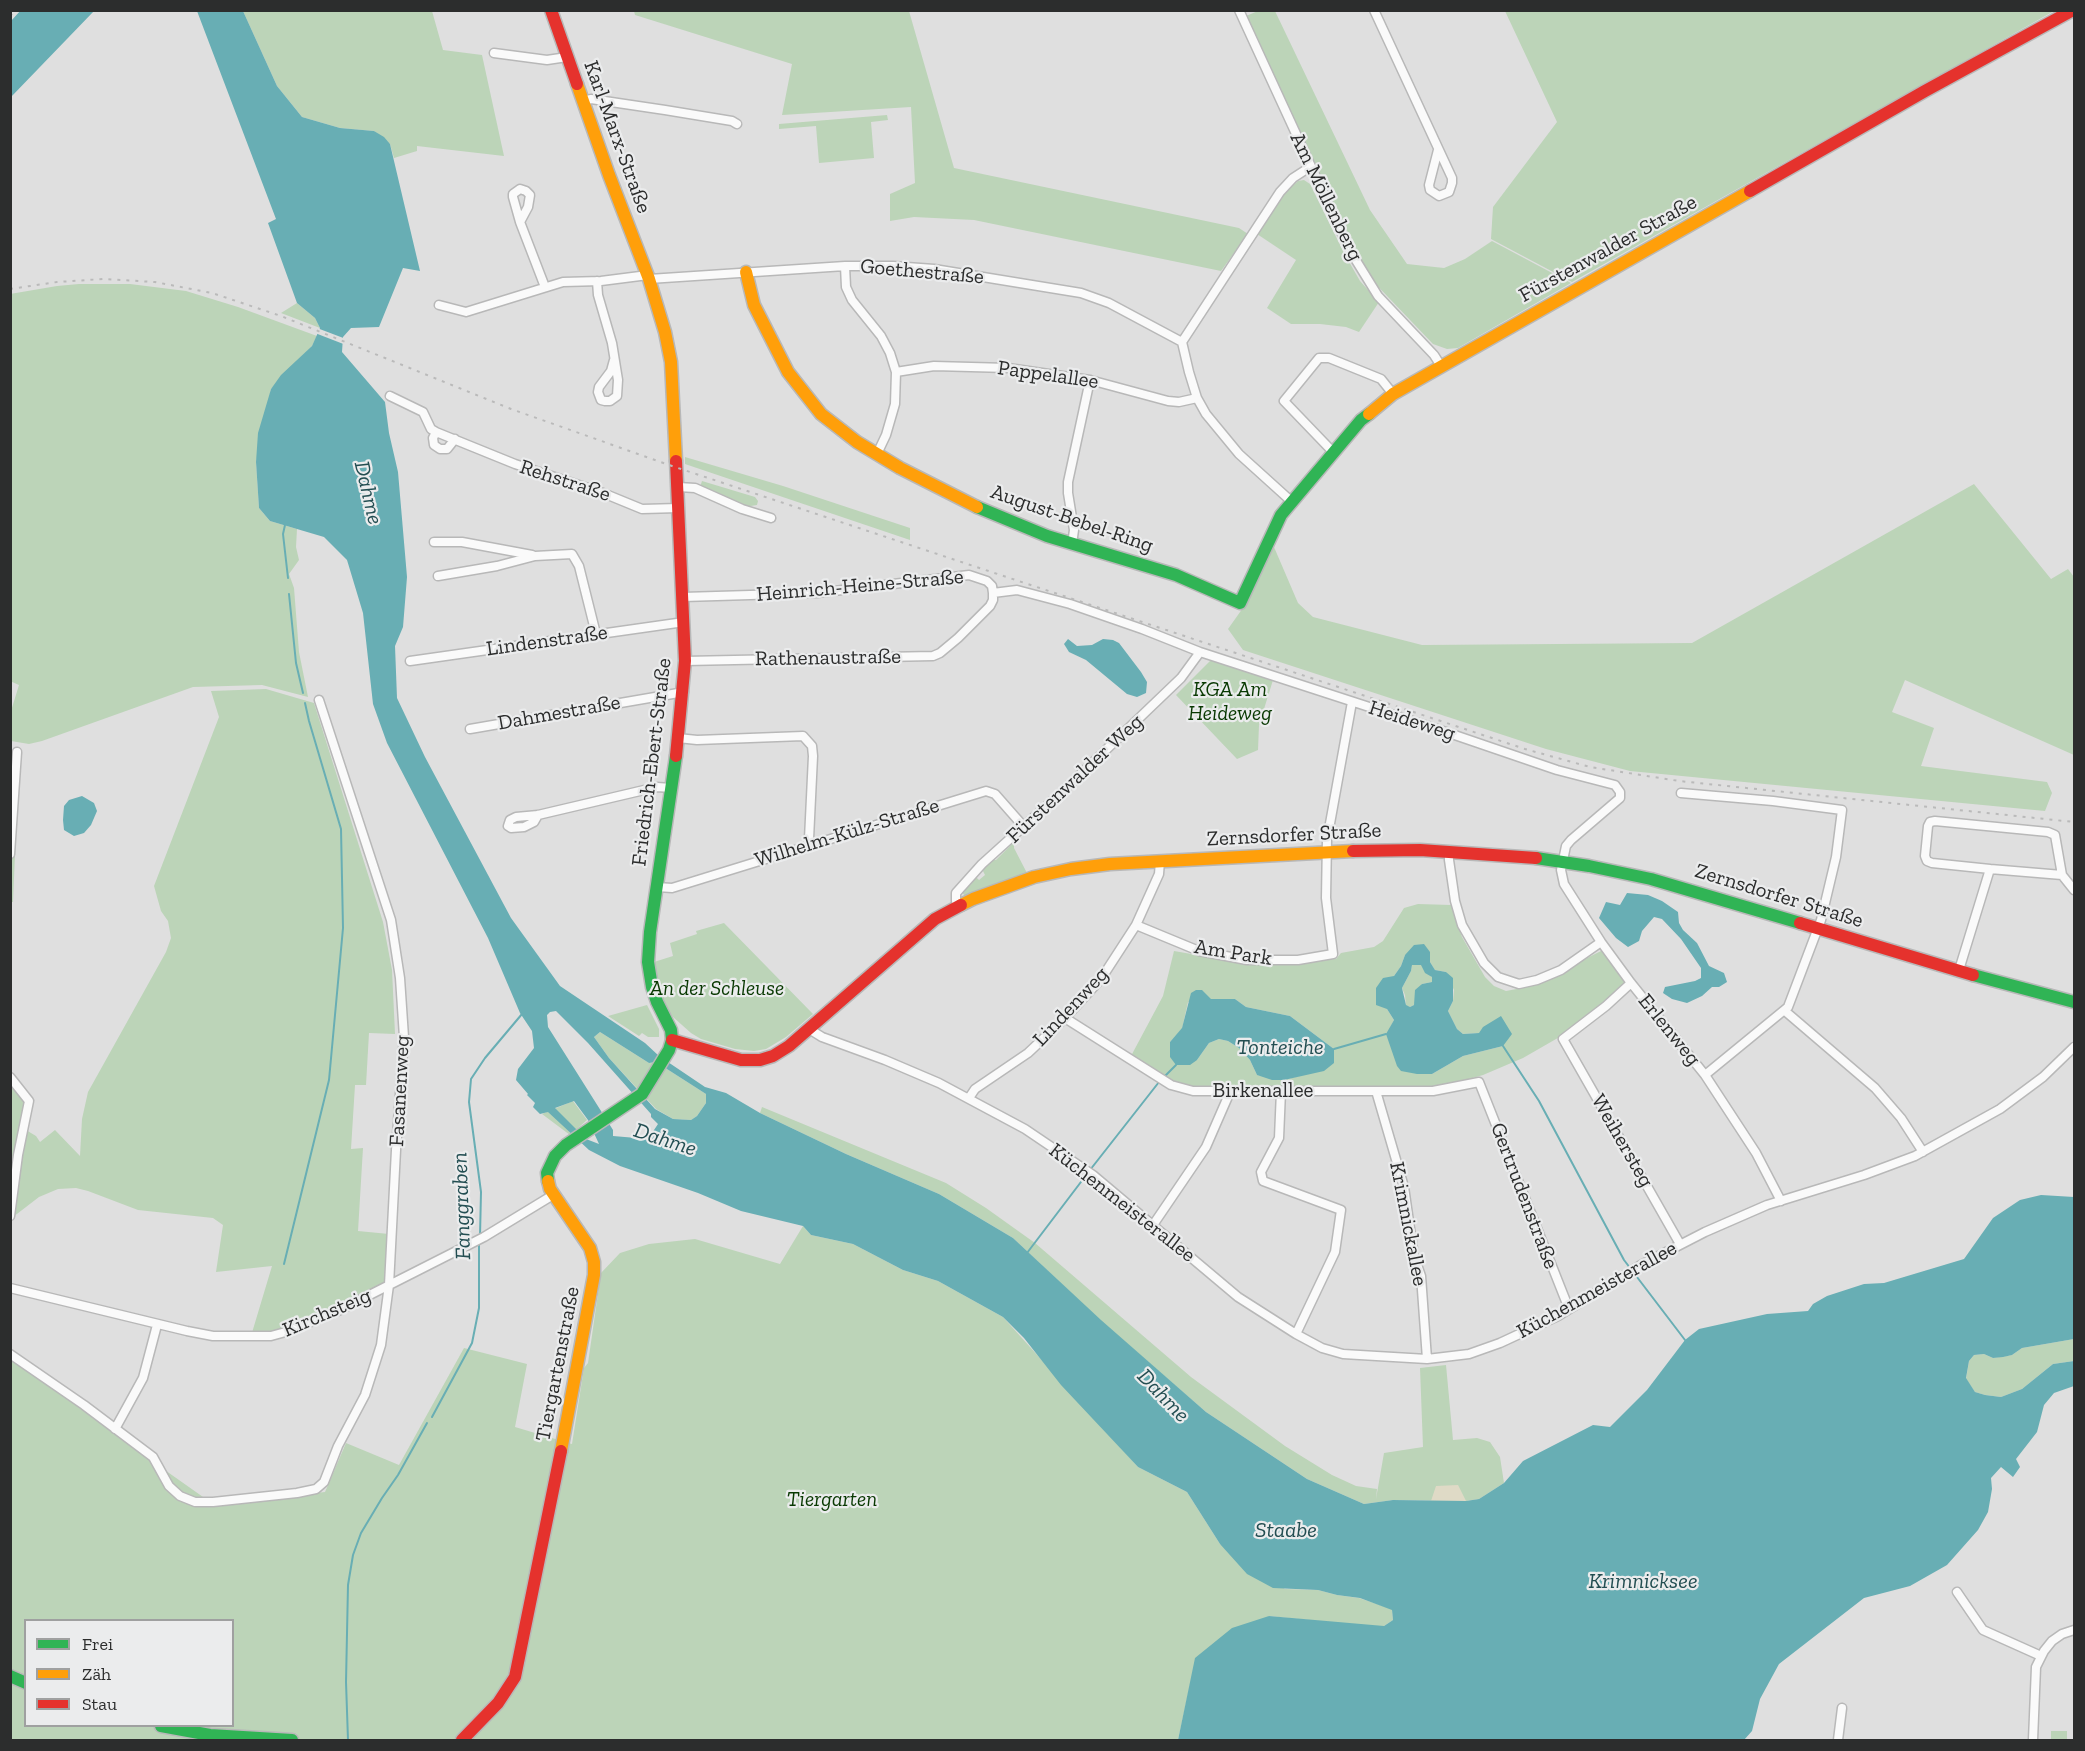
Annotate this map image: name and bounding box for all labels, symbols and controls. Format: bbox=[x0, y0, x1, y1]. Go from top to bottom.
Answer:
street label: Karl-Marx-Straße bbox=[578, 57, 656, 217]
street label: Am Möllenberg bbox=[1284, 129, 1368, 265]
street label: Fürstenwalder Straße bbox=[1515, 190, 1701, 308]
street label: Goethestraße bbox=[859, 254, 985, 290]
street label: Pappelallee bbox=[996, 355, 1100, 395]
street label: Rehstraße bbox=[516, 455, 614, 507]
water label: Dahme bbox=[348, 459, 388, 527]
street label: August-Bebel-Ring bbox=[987, 479, 1157, 559]
street label: Heinrich-Heine-Straße bbox=[755, 564, 965, 608]
street label: Lindenstraße bbox=[485, 620, 609, 662]
street label: Rathenaustraße bbox=[755, 644, 901, 672]
street label: Friedrich-Ebert-Straße bbox=[627, 657, 677, 867]
park label: KGA Am Heideweg bbox=[1188, 677, 1272, 727]
street label: Dahmestraße bbox=[496, 690, 622, 736]
street label: Heideweg bbox=[1366, 695, 1458, 747]
street label: Fürstenwalder Weg bbox=[1001, 709, 1149, 849]
street label: Wilhelm-Külz-Straße bbox=[752, 793, 942, 873]
street label: Zernsdorfer Straße bbox=[1206, 818, 1382, 852]
street label: Zernsdorfer Straße bbox=[1692, 858, 1866, 934]
street label: Am Park bbox=[1192, 934, 1274, 972]
street label: Lindenweg bbox=[1028, 962, 1114, 1052]
park label: An der Schleuse bbox=[650, 976, 784, 1002]
street label: Erlenweg bbox=[1632, 989, 1706, 1071]
street label: Fasanenweg bbox=[384, 1035, 416, 1147]
water label: Tonteiche bbox=[1236, 1035, 1324, 1061]
street label: Birkenallee bbox=[1213, 1078, 1313, 1104]
street label: Weihersteg bbox=[1585, 1090, 1659, 1192]
water label: Dahme bbox=[630, 1118, 700, 1162]
street label: Gertrudenstraße bbox=[1485, 1119, 1563, 1273]
street label: Küchenmeisterallee bbox=[1044, 1138, 1200, 1268]
water label: Fanggraben bbox=[447, 1152, 477, 1260]
street label: Krimnickallee bbox=[1384, 1160, 1432, 1288]
street label: Küchenmeisterallee bbox=[1513, 1236, 1681, 1344]
street label: Kirchsteig bbox=[279, 1283, 375, 1343]
street label: Tiergartenstraße bbox=[531, 1284, 585, 1444]
water label: Dahme bbox=[1131, 1364, 1195, 1428]
park label: Tiergarten bbox=[787, 1487, 877, 1513]
water label: Staabe bbox=[1255, 1518, 1317, 1544]
water label: Krimnicksee bbox=[1588, 1569, 1698, 1595]
legend bbox=[24, 1619, 234, 1727]
text: Frei bbox=[82, 1633, 113, 1655]
text: Zäh bbox=[82, 1663, 111, 1685]
text: Stau bbox=[82, 1693, 117, 1715]

